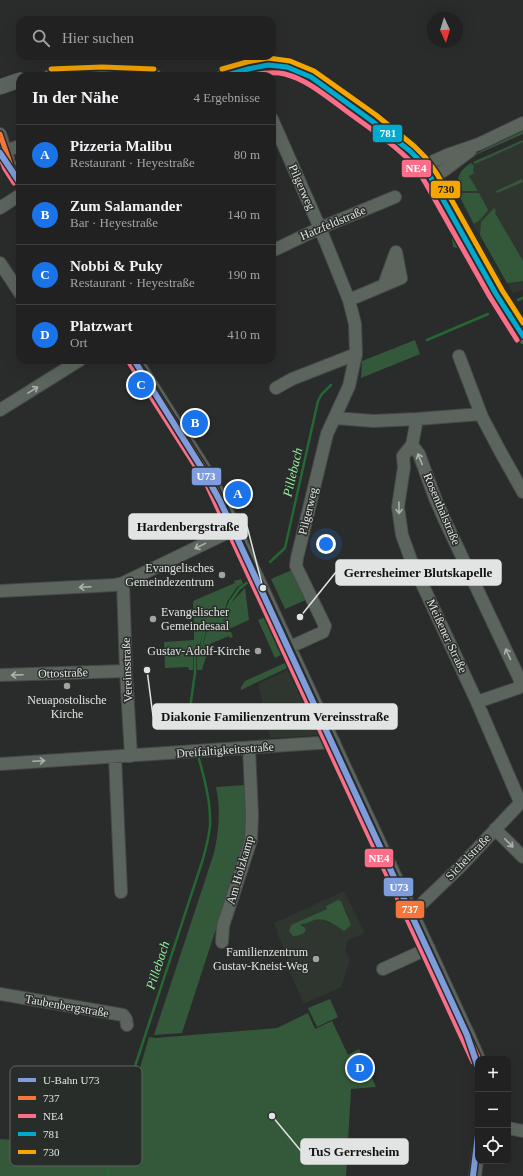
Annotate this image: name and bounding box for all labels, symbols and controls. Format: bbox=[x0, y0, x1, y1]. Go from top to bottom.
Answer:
north arrow bbox=[427, 12, 463, 48]
search box bbox=[16, 16, 276, 60]
icon: search bbox=[30, 27, 52, 49]
text: Hier suchen bbox=[62, 30, 134, 46]
text: In der Nähe bbox=[32, 88, 119, 107]
text: 4 Ergebnisse bbox=[193, 90, 260, 105]
line badge: 781 bbox=[372, 124, 403, 143]
text: 781 bbox=[380, 127, 396, 139]
text: Pizzeria Malibu bbox=[70, 138, 172, 154]
text: A bbox=[40, 147, 50, 162]
text: 80 m bbox=[234, 147, 260, 162]
text: Restaurant · Heyestraße bbox=[70, 155, 195, 170]
line badge: NE4 bbox=[401, 159, 432, 178]
street label: Pilgerweg bbox=[286, 162, 318, 212]
text: NE4 bbox=[406, 162, 427, 174]
line badge: 730 bbox=[430, 180, 461, 199]
text: 730 bbox=[438, 183, 455, 195]
text: Zum Salamander bbox=[70, 198, 182, 214]
street label: Hatzfeldstraße bbox=[298, 203, 368, 243]
text: B bbox=[41, 207, 49, 222]
text: 140 m bbox=[227, 207, 260, 222]
text: Bar · Heyestraße bbox=[70, 215, 158, 230]
text: Nobbi & Puky bbox=[70, 258, 163, 274]
text: C bbox=[40, 267, 50, 282]
text: 190 m bbox=[227, 267, 260, 282]
text: Restaurant · Heyestraße bbox=[70, 275, 195, 290]
text: Platzwart bbox=[70, 318, 132, 334]
text: D bbox=[40, 327, 50, 342]
text: 410 m bbox=[227, 327, 260, 342]
text: Ort bbox=[70, 335, 87, 350]
pin: C bbox=[128, 370, 154, 400]
one-way arrow bbox=[27, 385, 39, 393]
pin: B bbox=[182, 408, 208, 438]
water label: Pillebach bbox=[279, 446, 305, 499]
one-way arrow bbox=[416, 453, 424, 465]
line badge: U73 bbox=[191, 467, 222, 486]
text: U73 bbox=[197, 470, 216, 482]
street label: Rosenthalstraße bbox=[421, 471, 463, 547]
pin: A bbox=[225, 479, 251, 509]
street label: Pilgerweg bbox=[295, 486, 321, 536]
one-way arrow bbox=[395, 501, 403, 514]
callout: Hardenbergstraße bbox=[129, 514, 247, 539]
text: Hardenbergstraße bbox=[137, 519, 239, 534]
your location bbox=[316, 534, 336, 554]
one-way arrow bbox=[195, 543, 207, 550]
callout: Gerresheimer Blutskapelle bbox=[336, 560, 501, 585]
place label: Evangelisches Gemeindezentrum bbox=[125, 561, 215, 589]
text: Gerresheimer Blutskapelle bbox=[344, 565, 493, 580]
marker: Evangelisches Gemeindezentrum bbox=[217, 570, 227, 580]
one-way arrow bbox=[79, 583, 92, 591]
street label: Meißener Straße bbox=[424, 597, 470, 675]
place label: Evangelischer Gemeindesaal bbox=[161, 605, 230, 633]
marker: Evangelischer Gemeindesaal bbox=[148, 614, 158, 624]
street label: Vereinsstraße bbox=[119, 637, 135, 703]
place label: Gustav-Adolf-Kirche bbox=[147, 644, 250, 658]
marker: Gustav-Adolf-Kirche bbox=[253, 646, 263, 656]
one-way arrow bbox=[504, 648, 511, 660]
street label: Ottostraße bbox=[38, 665, 88, 681]
one-way arrow bbox=[11, 671, 24, 679]
marker: Neuapostolische Kirche bbox=[62, 681, 72, 691]
place label: Neuapostolische Kirche bbox=[27, 693, 107, 721]
callout: Diakonie Familienzentrum Vereinsstraße bbox=[153, 704, 397, 729]
text: Diakonie Familienzentrum Vereinsstraße bbox=[161, 709, 389, 724]
street label: Dreifaltigkeitsstraße bbox=[176, 740, 274, 760]
one-way arrow bbox=[32, 758, 45, 765]
street label: Sichelstraße bbox=[443, 831, 493, 883]
street label: Am Holzkamp bbox=[223, 834, 257, 906]
one-way arrow bbox=[504, 838, 514, 848]
line badge: NE4 bbox=[364, 848, 394, 868]
text: NE4 bbox=[369, 852, 390, 864]
line badge: U73 bbox=[383, 877, 414, 897]
text: U73 bbox=[390, 881, 409, 893]
line badge: 737 bbox=[395, 900, 425, 919]
text: 737 bbox=[402, 903, 419, 915]
water label: Pillebach bbox=[142, 939, 172, 992]
place label: Familienzentrum Gustav-Kneist-Weg bbox=[213, 945, 309, 973]
marker: Familienzentrum Gustav-Kneist-Weg bbox=[311, 954, 321, 964]
street label: Taubenbergstraße bbox=[24, 992, 110, 1020]
pin: D bbox=[347, 1053, 373, 1083]
map controls bbox=[475, 1056, 511, 1164]
button: + bbox=[475, 1056, 511, 1092]
legend bbox=[10, 1066, 142, 1166]
text: U-Bahn U73 bbox=[43, 1074, 100, 1086]
text: 737 bbox=[43, 1092, 60, 1104]
button: − bbox=[475, 1092, 511, 1128]
text: NE4 bbox=[43, 1110, 64, 1122]
text: 781 bbox=[43, 1128, 60, 1140]
button: locate bbox=[475, 1128, 511, 1164]
callout: TuS Gerresheim bbox=[301, 1139, 408, 1164]
text: TuS Gerresheim bbox=[309, 1144, 399, 1159]
text: 730 bbox=[43, 1146, 60, 1158]

